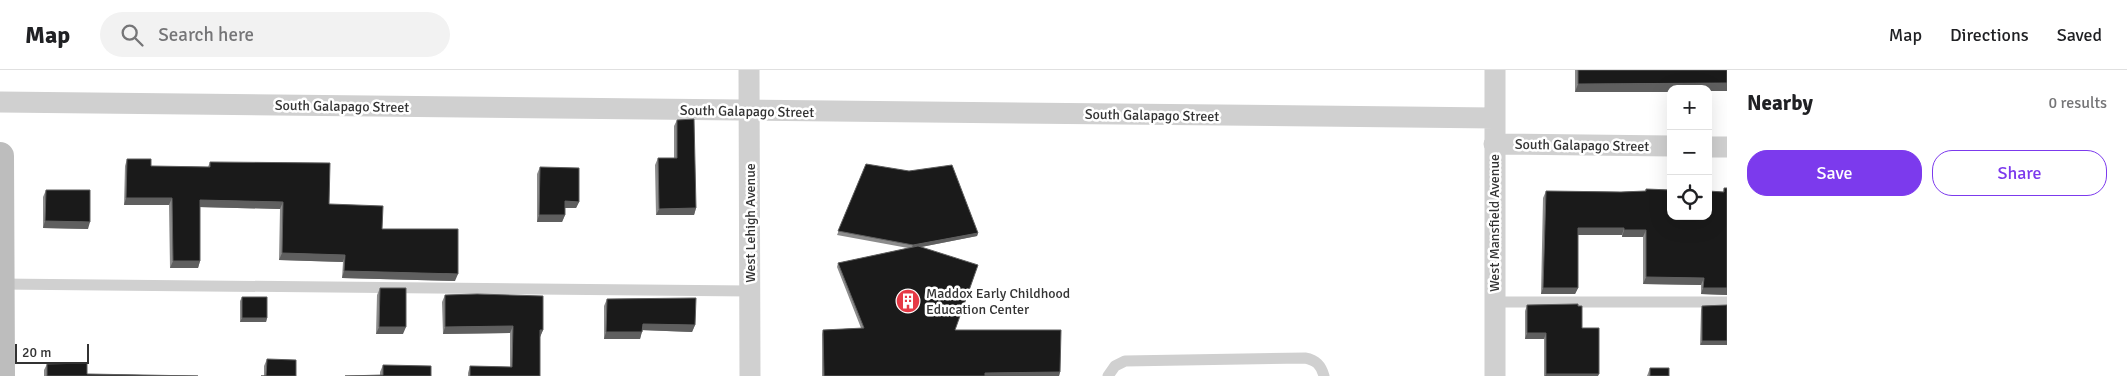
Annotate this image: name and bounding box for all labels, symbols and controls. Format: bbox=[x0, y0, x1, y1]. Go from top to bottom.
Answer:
search box bbox=[100, 12, 450, 57]
text: Map bbox=[25, 20, 70, 50]
icon: search bbox=[118, 21, 146, 49]
text: Search here bbox=[158, 23, 254, 47]
text: Map bbox=[1889, 24, 1922, 46]
text: Directions bbox=[1950, 24, 2029, 46]
text: Saved bbox=[2057, 24, 2102, 46]
map controls bbox=[1667, 85, 1712, 220]
button: + bbox=[1667, 85, 1712, 130]
text: Nearby bbox=[1747, 90, 1813, 116]
text: 0 results bbox=[2048, 93, 2107, 113]
street label: South Galapago Street bbox=[275, 97, 409, 116]
street label: South Galapago Street bbox=[680, 102, 814, 121]
street label: South Galapago Street bbox=[1085, 106, 1219, 125]
button: − bbox=[1667, 130, 1712, 175]
street label: South Galapago Street bbox=[1515, 136, 1649, 155]
button: Save bbox=[1747, 150, 1922, 196]
button: Share bbox=[1932, 150, 2107, 196]
street label: West Mansfield Avenue bbox=[1486, 154, 1503, 292]
street label: West Lehigh Avenue bbox=[742, 163, 759, 283]
button: locate bbox=[1667, 175, 1712, 220]
place label: Maddox Early Childhood Education Center bbox=[926, 285, 1070, 318]
building icon: Maddox Early Childhood Education Center bbox=[895, 288, 921, 314]
scale bar bbox=[15, 341, 89, 364]
text: 20 m bbox=[22, 344, 51, 361]

